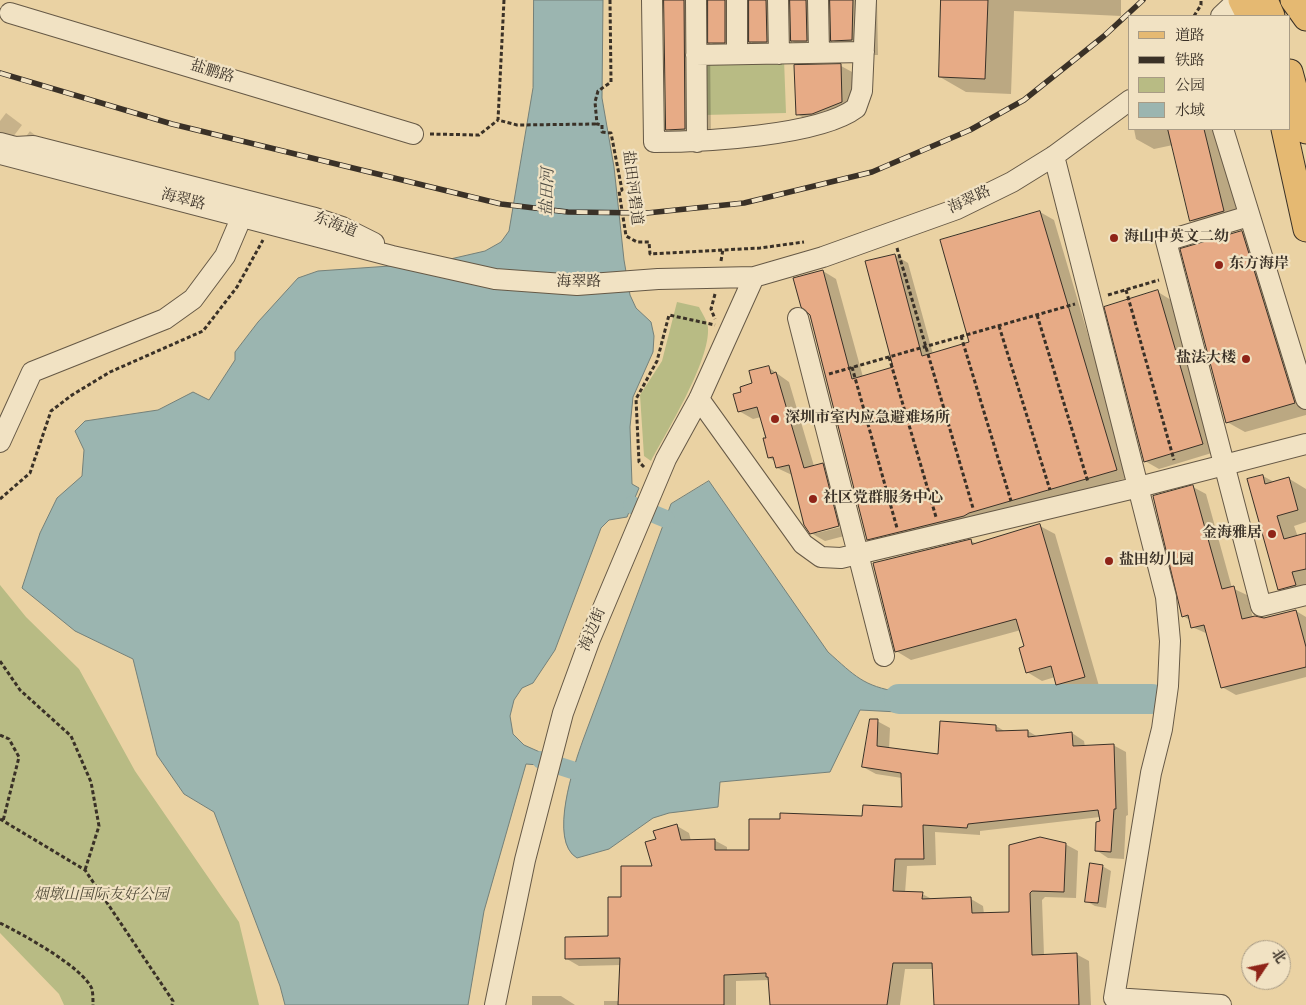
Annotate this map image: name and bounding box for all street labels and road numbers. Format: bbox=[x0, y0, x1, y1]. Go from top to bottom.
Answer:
street label: 盐鹏路 bbox=[188, 58, 236, 88]
street label: 盐田河碧道 bbox=[617, 150, 645, 226]
street label: 海翠路 bbox=[946, 183, 994, 219]
street label: 海翠路 bbox=[159, 187, 207, 215]
street label: 东海道 bbox=[311, 210, 359, 242]
street label: 海翠路 bbox=[557, 274, 601, 292]
street label: 海边街 bbox=[577, 606, 611, 654]

